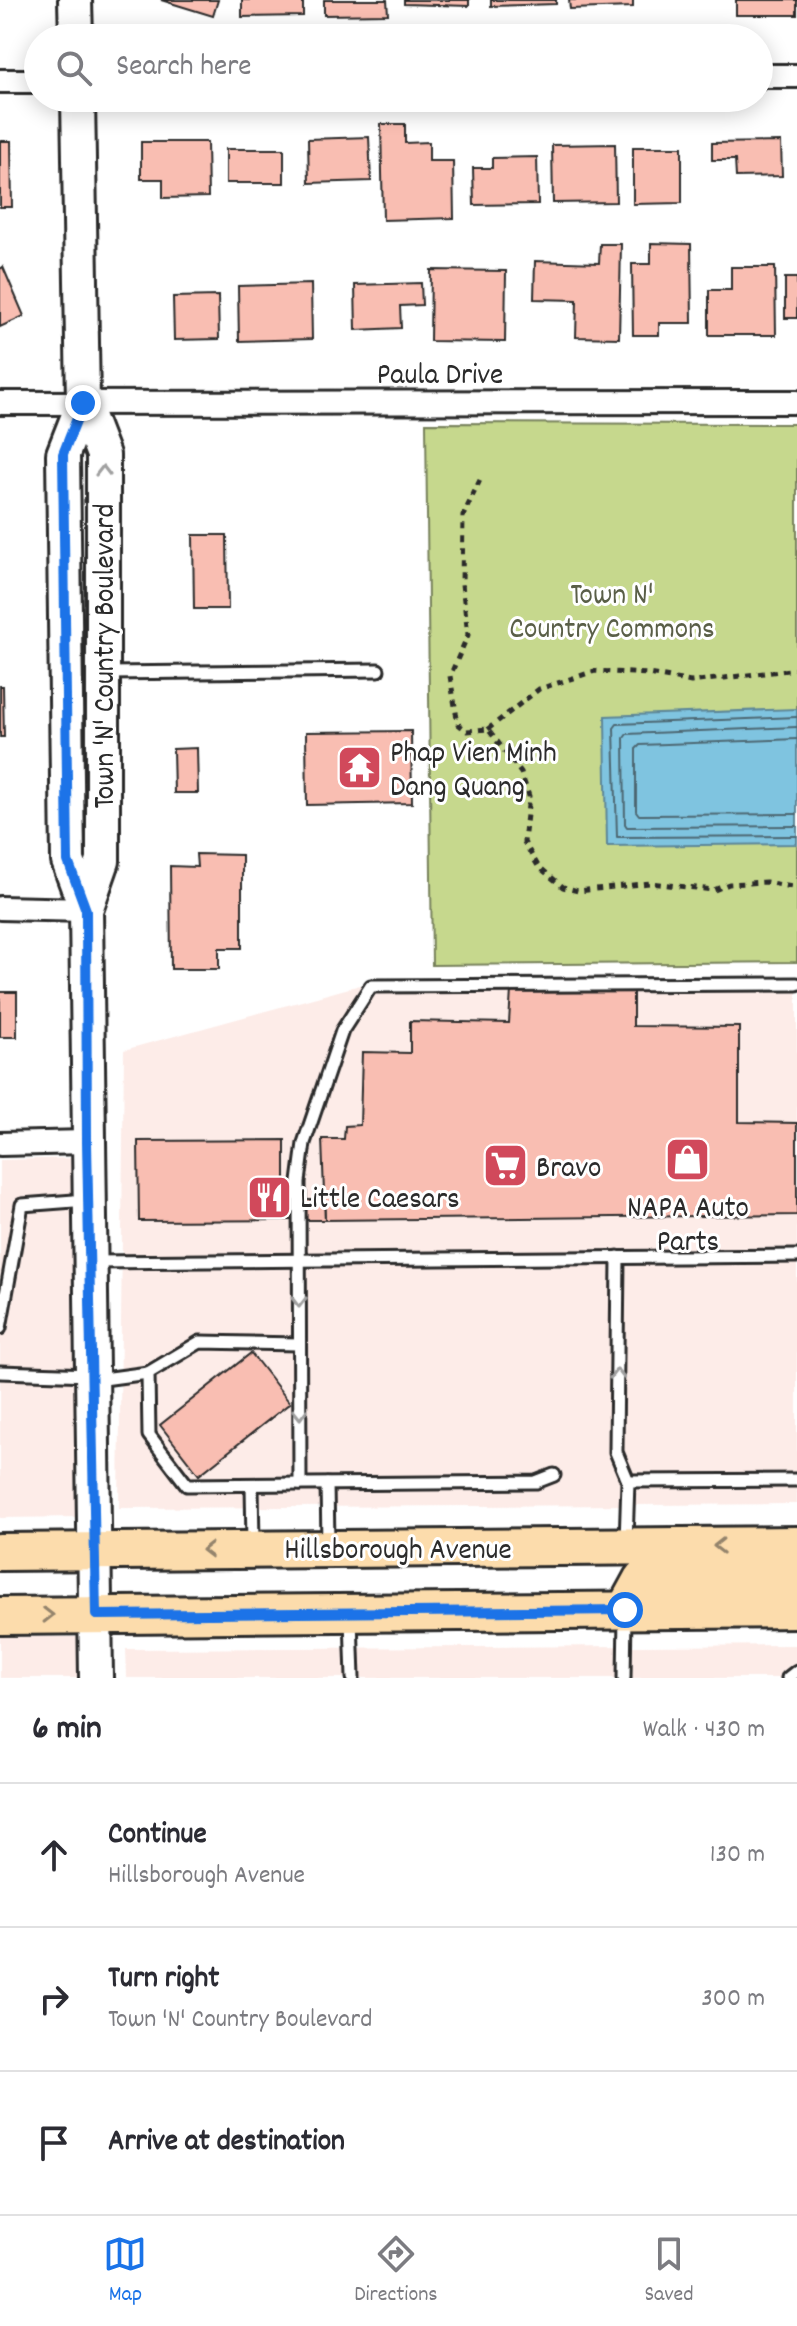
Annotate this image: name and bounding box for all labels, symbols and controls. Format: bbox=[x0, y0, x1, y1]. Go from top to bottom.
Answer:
search box bbox=[24, 24, 773, 112]
icon: search bbox=[52, 46, 96, 90]
text: Search here bbox=[116, 47, 252, 90]
street label: Paula Drive bbox=[377, 356, 503, 399]
route end bbox=[65, 385, 101, 421]
one-way arrow bbox=[94, 464, 112, 477]
street label: Town 'N' Country Boulevard bbox=[86, 503, 129, 809]
park label: Town N' Country Commons bbox=[509, 576, 715, 653]
place label: Phap Vien Minh Dang Quang bbox=[390, 734, 557, 811]
temple icon: Phap Vien Minh Dang Quang bbox=[335, 744, 383, 792]
shop icon: NAPA Auto Parts bbox=[664, 1136, 712, 1184]
supermarket icon: Bravo bbox=[481, 1142, 529, 1190]
place label: Bravo bbox=[536, 1149, 601, 1192]
restaurant icon: Little Caesars bbox=[245, 1173, 293, 1221]
place label: Little Caesars bbox=[300, 1180, 460, 1223]
place label: NAPA Auto Parts bbox=[627, 1189, 749, 1266]
one-way arrow bbox=[290, 1296, 308, 1309]
one-way arrow bbox=[608, 1367, 626, 1380]
one-way arrow bbox=[291, 1408, 308, 1421]
street label: Hillsborough Avenue bbox=[284, 1531, 512, 1574]
one-way arrow bbox=[712, 1537, 725, 1555]
one-way arrow bbox=[200, 1541, 213, 1559]
route start bbox=[607, 1592, 643, 1628]
one-way arrow bbox=[42, 1607, 55, 1624]
text: 6 min bbox=[32, 1706, 102, 1755]
text: Walk · 430 m bbox=[643, 1712, 765, 1749]
text: Continue bbox=[108, 1815, 207, 1858]
icon: ahead bbox=[32, 1833, 76, 1877]
text: 130 m bbox=[710, 1837, 765, 1874]
text: Hillsborough Avenue bbox=[108, 1858, 305, 1895]
text: Turn right bbox=[108, 1959, 219, 2002]
icon: right bbox=[32, 1977, 76, 2021]
text: 300 m bbox=[701, 1981, 765, 2018]
text: Town 'N' Country Boulevard bbox=[108, 2002, 372, 2039]
icon: arrive bbox=[32, 2121, 76, 2165]
text: Arrive at destination bbox=[108, 2122, 345, 2165]
tab: Map bbox=[103, 2232, 147, 2311]
tab: Directions bbox=[354, 2232, 438, 2311]
tab: Saved bbox=[644, 2232, 694, 2311]

